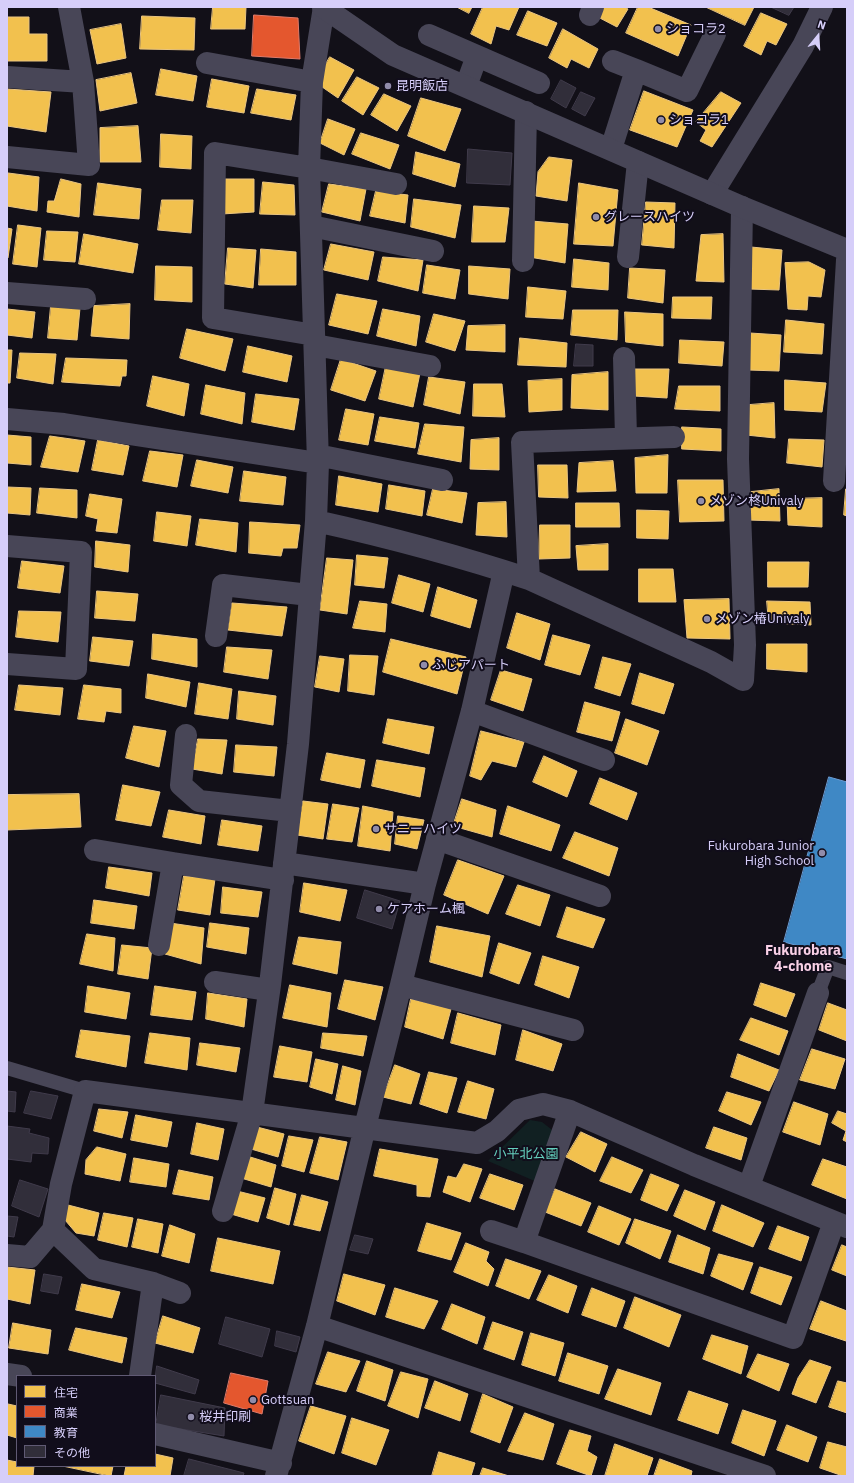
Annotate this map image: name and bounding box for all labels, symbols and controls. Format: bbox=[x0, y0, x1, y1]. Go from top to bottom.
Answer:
north arrow bbox=[798, 16, 838, 56]
text: N bbox=[816, 17, 828, 32]
place label: ショコラ2 bbox=[666, 21, 726, 37]
marker: ショコラ2 bbox=[653, 24, 663, 34]
place label: 昆明飯店 bbox=[396, 78, 448, 94]
marker: 昆明飯店 bbox=[383, 81, 393, 91]
place label: ショコラ1 bbox=[669, 112, 729, 128]
marker: ショコラ1 bbox=[656, 115, 666, 125]
place label: グレースハイツ bbox=[604, 209, 695, 225]
marker: グレースハイツ bbox=[591, 212, 601, 222]
place label: メゾン柊Univaly bbox=[709, 493, 804, 509]
marker: メゾン柊Univaly bbox=[696, 496, 706, 506]
place label: メゾン椿Univaly bbox=[715, 611, 810, 627]
marker: メゾン椿Univaly bbox=[702, 614, 712, 624]
place label: ふじアパート bbox=[432, 657, 510, 673]
marker: ふじアパート bbox=[419, 660, 429, 670]
place label: サニーハイツ bbox=[384, 821, 462, 837]
marker: サニーハイツ bbox=[371, 824, 381, 834]
place label: Fukurobara Junior High School bbox=[708, 838, 814, 869]
marker: Fukurobara Junior High School bbox=[817, 848, 827, 858]
place label: ケアホーム楓 bbox=[387, 901, 465, 917]
marker: ケアホーム楓 bbox=[374, 904, 384, 914]
district label: Fukurobara 4-chome bbox=[765, 943, 841, 976]
park label: 小平北公園 bbox=[494, 1146, 558, 1162]
legend bbox=[16, 1375, 156, 1467]
text: 住宅 bbox=[54, 1385, 78, 1400]
place label: Gottsuan bbox=[261, 1392, 314, 1408]
marker: Gottsuan bbox=[248, 1395, 258, 1405]
text: 商業 bbox=[54, 1405, 78, 1420]
place label: 桜井印刷 bbox=[199, 1409, 251, 1425]
marker: 桜井印刷 bbox=[186, 1412, 196, 1422]
text: 教育 bbox=[54, 1425, 78, 1440]
text: その他 bbox=[54, 1445, 90, 1460]

